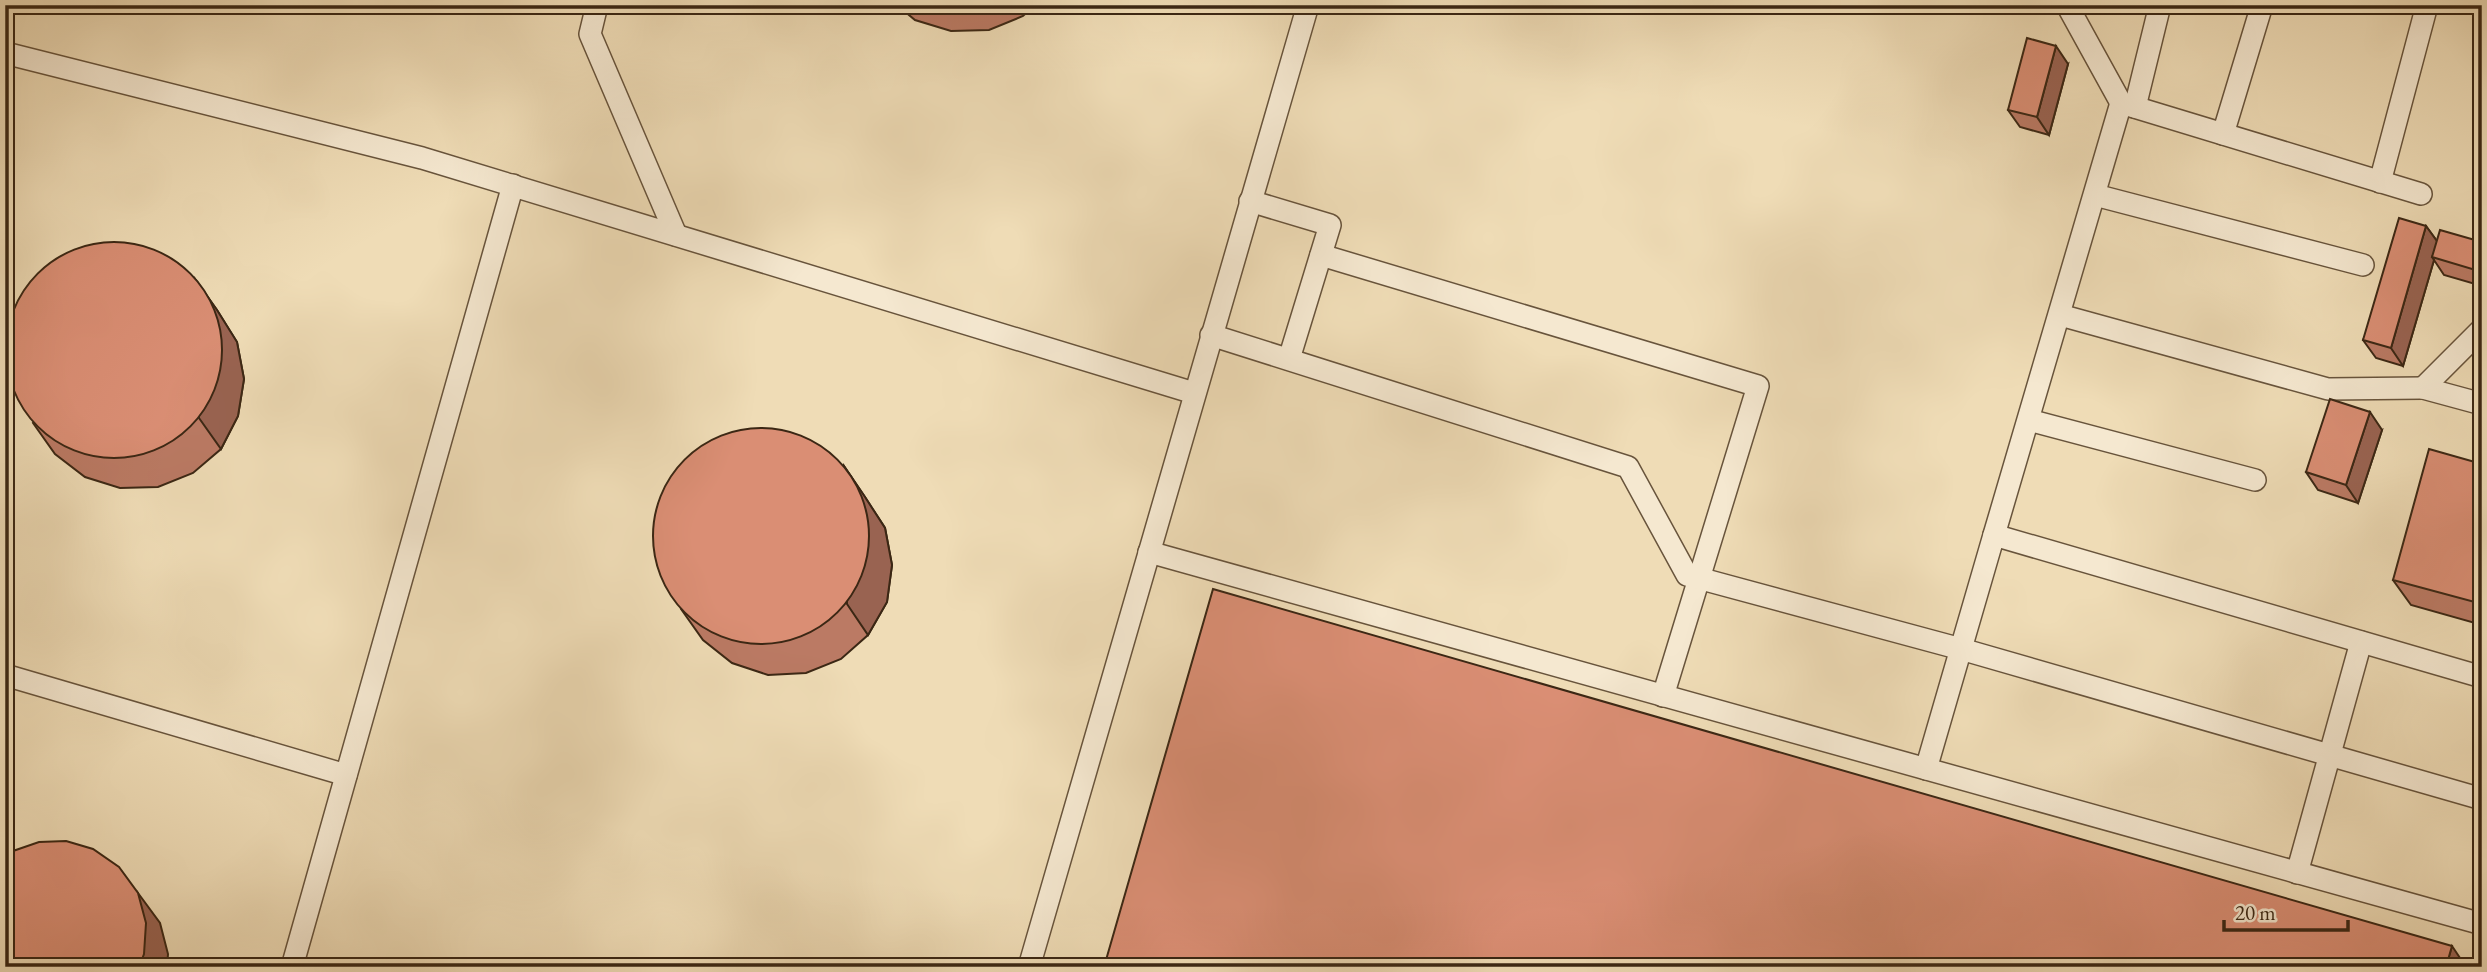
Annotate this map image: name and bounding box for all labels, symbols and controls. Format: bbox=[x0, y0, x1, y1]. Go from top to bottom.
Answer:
scale bar bbox=[2224, 888, 2349, 932]
text: 20 m bbox=[2235, 899, 2276, 926]

